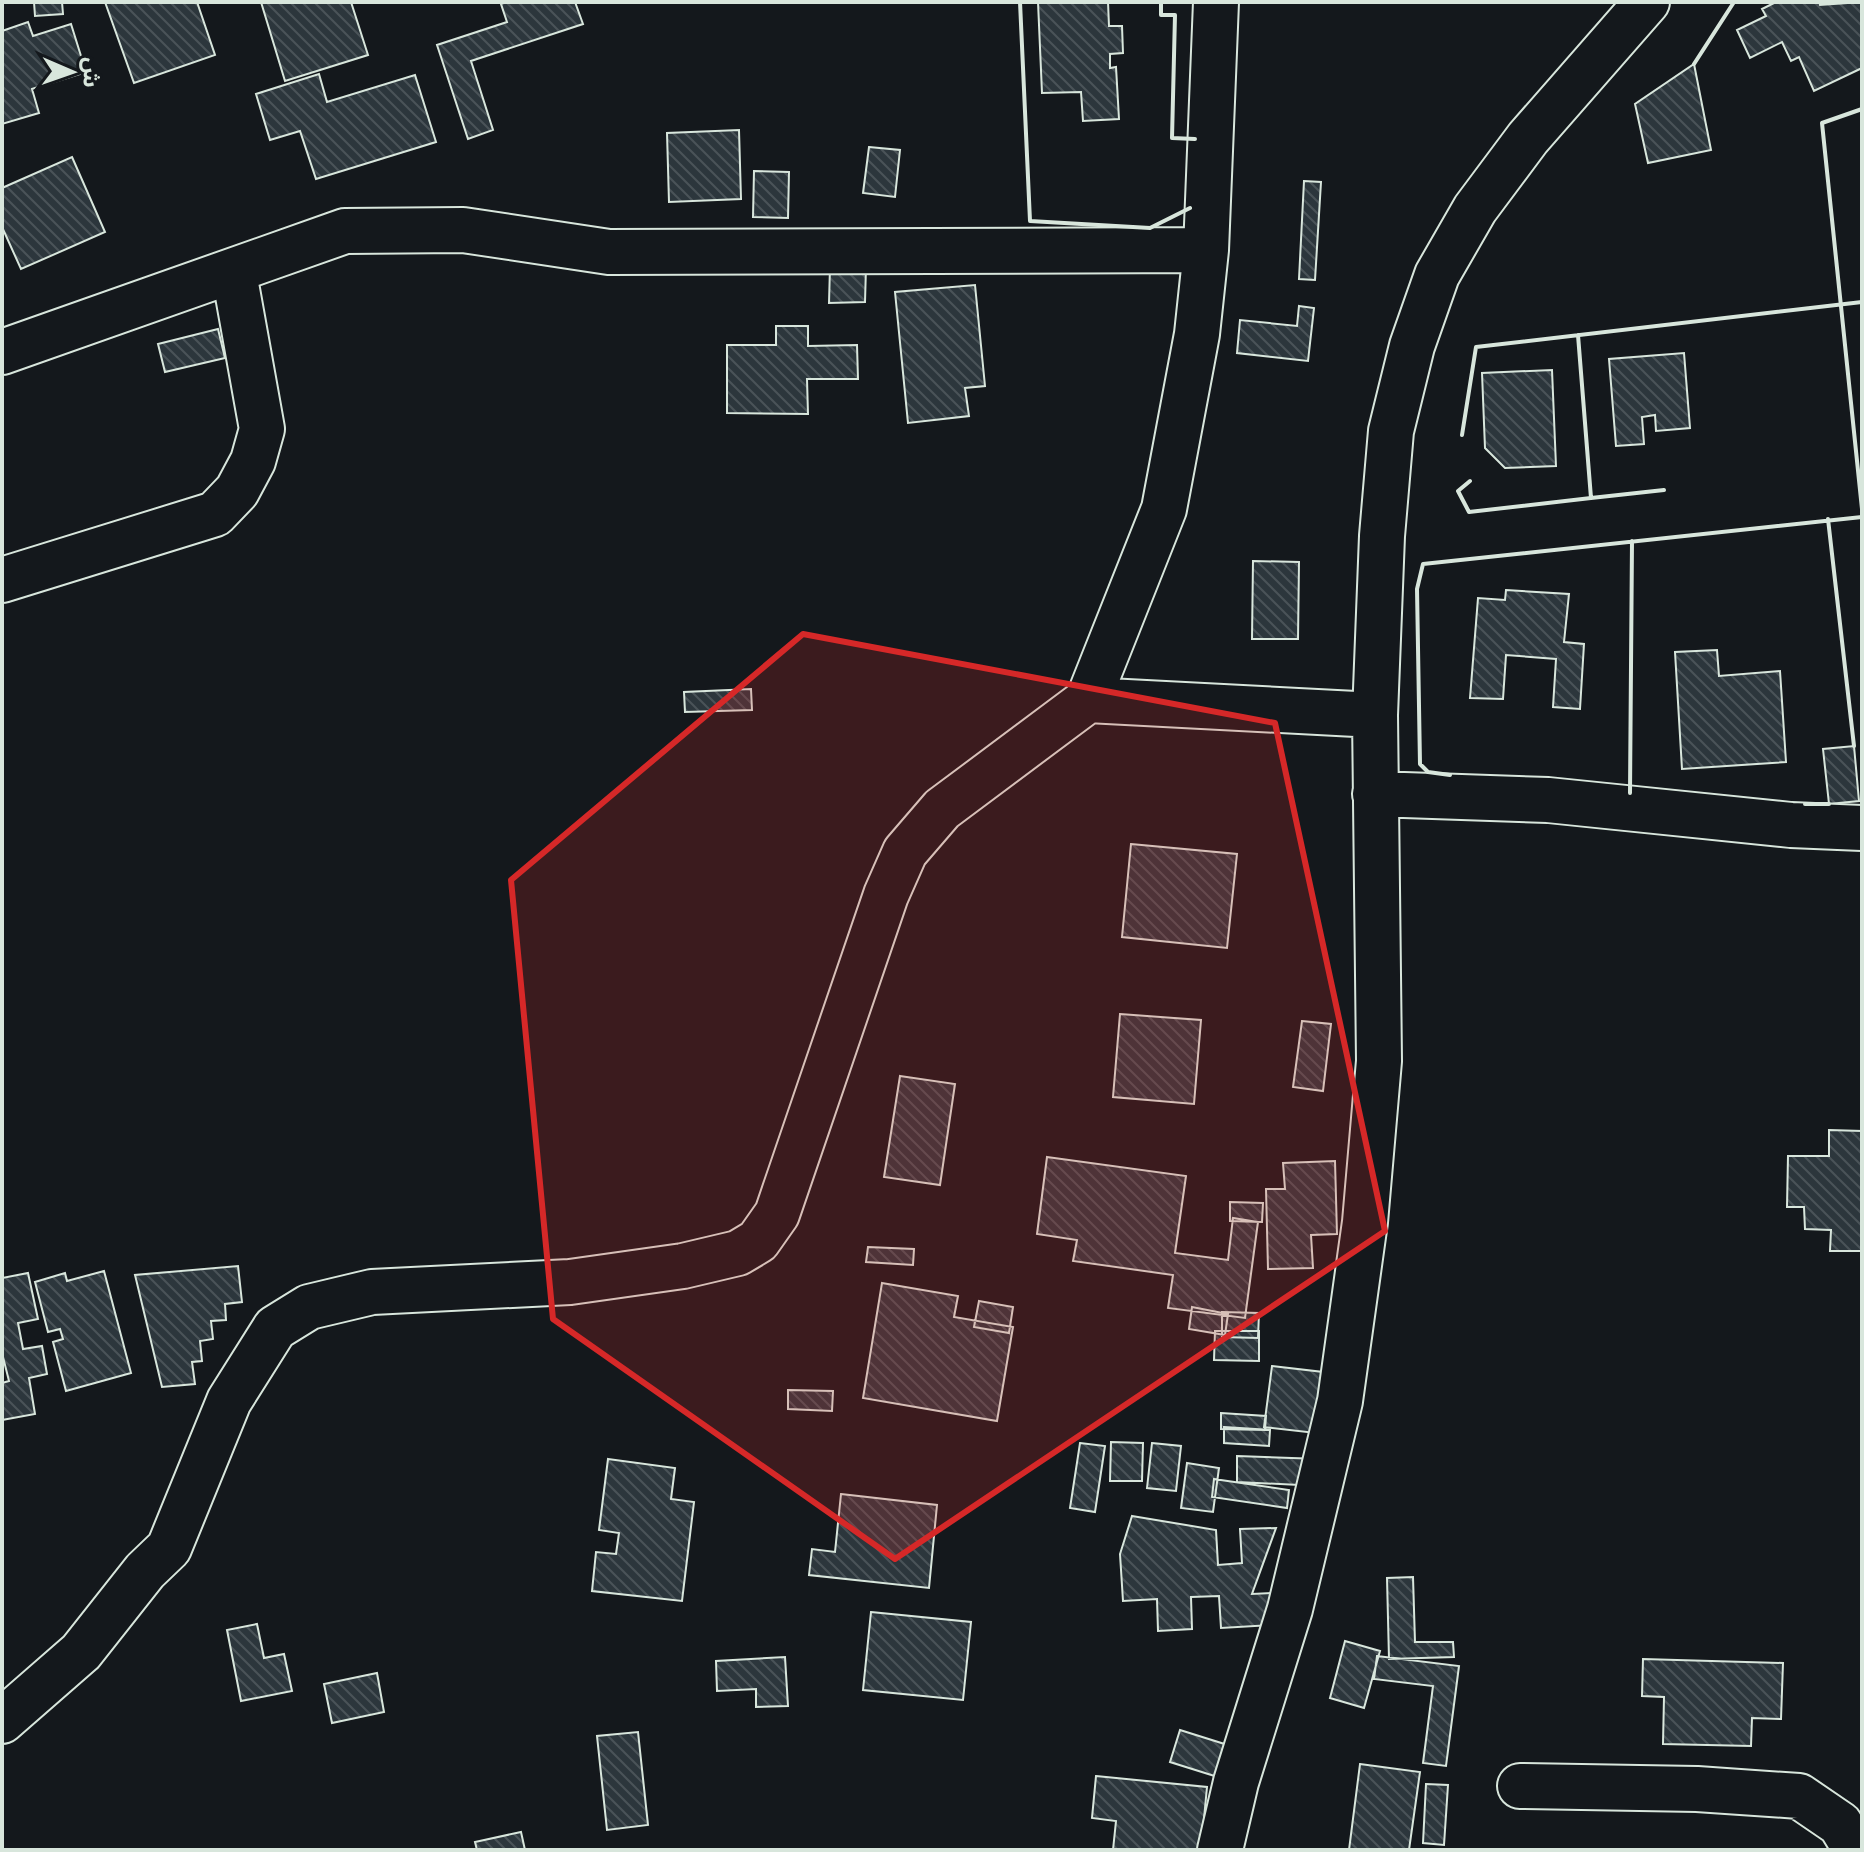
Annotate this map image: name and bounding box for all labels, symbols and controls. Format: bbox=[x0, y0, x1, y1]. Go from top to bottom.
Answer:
north arrow bbox=[32, 32, 112, 112]
text: ش bbox=[77, 57, 106, 88]

